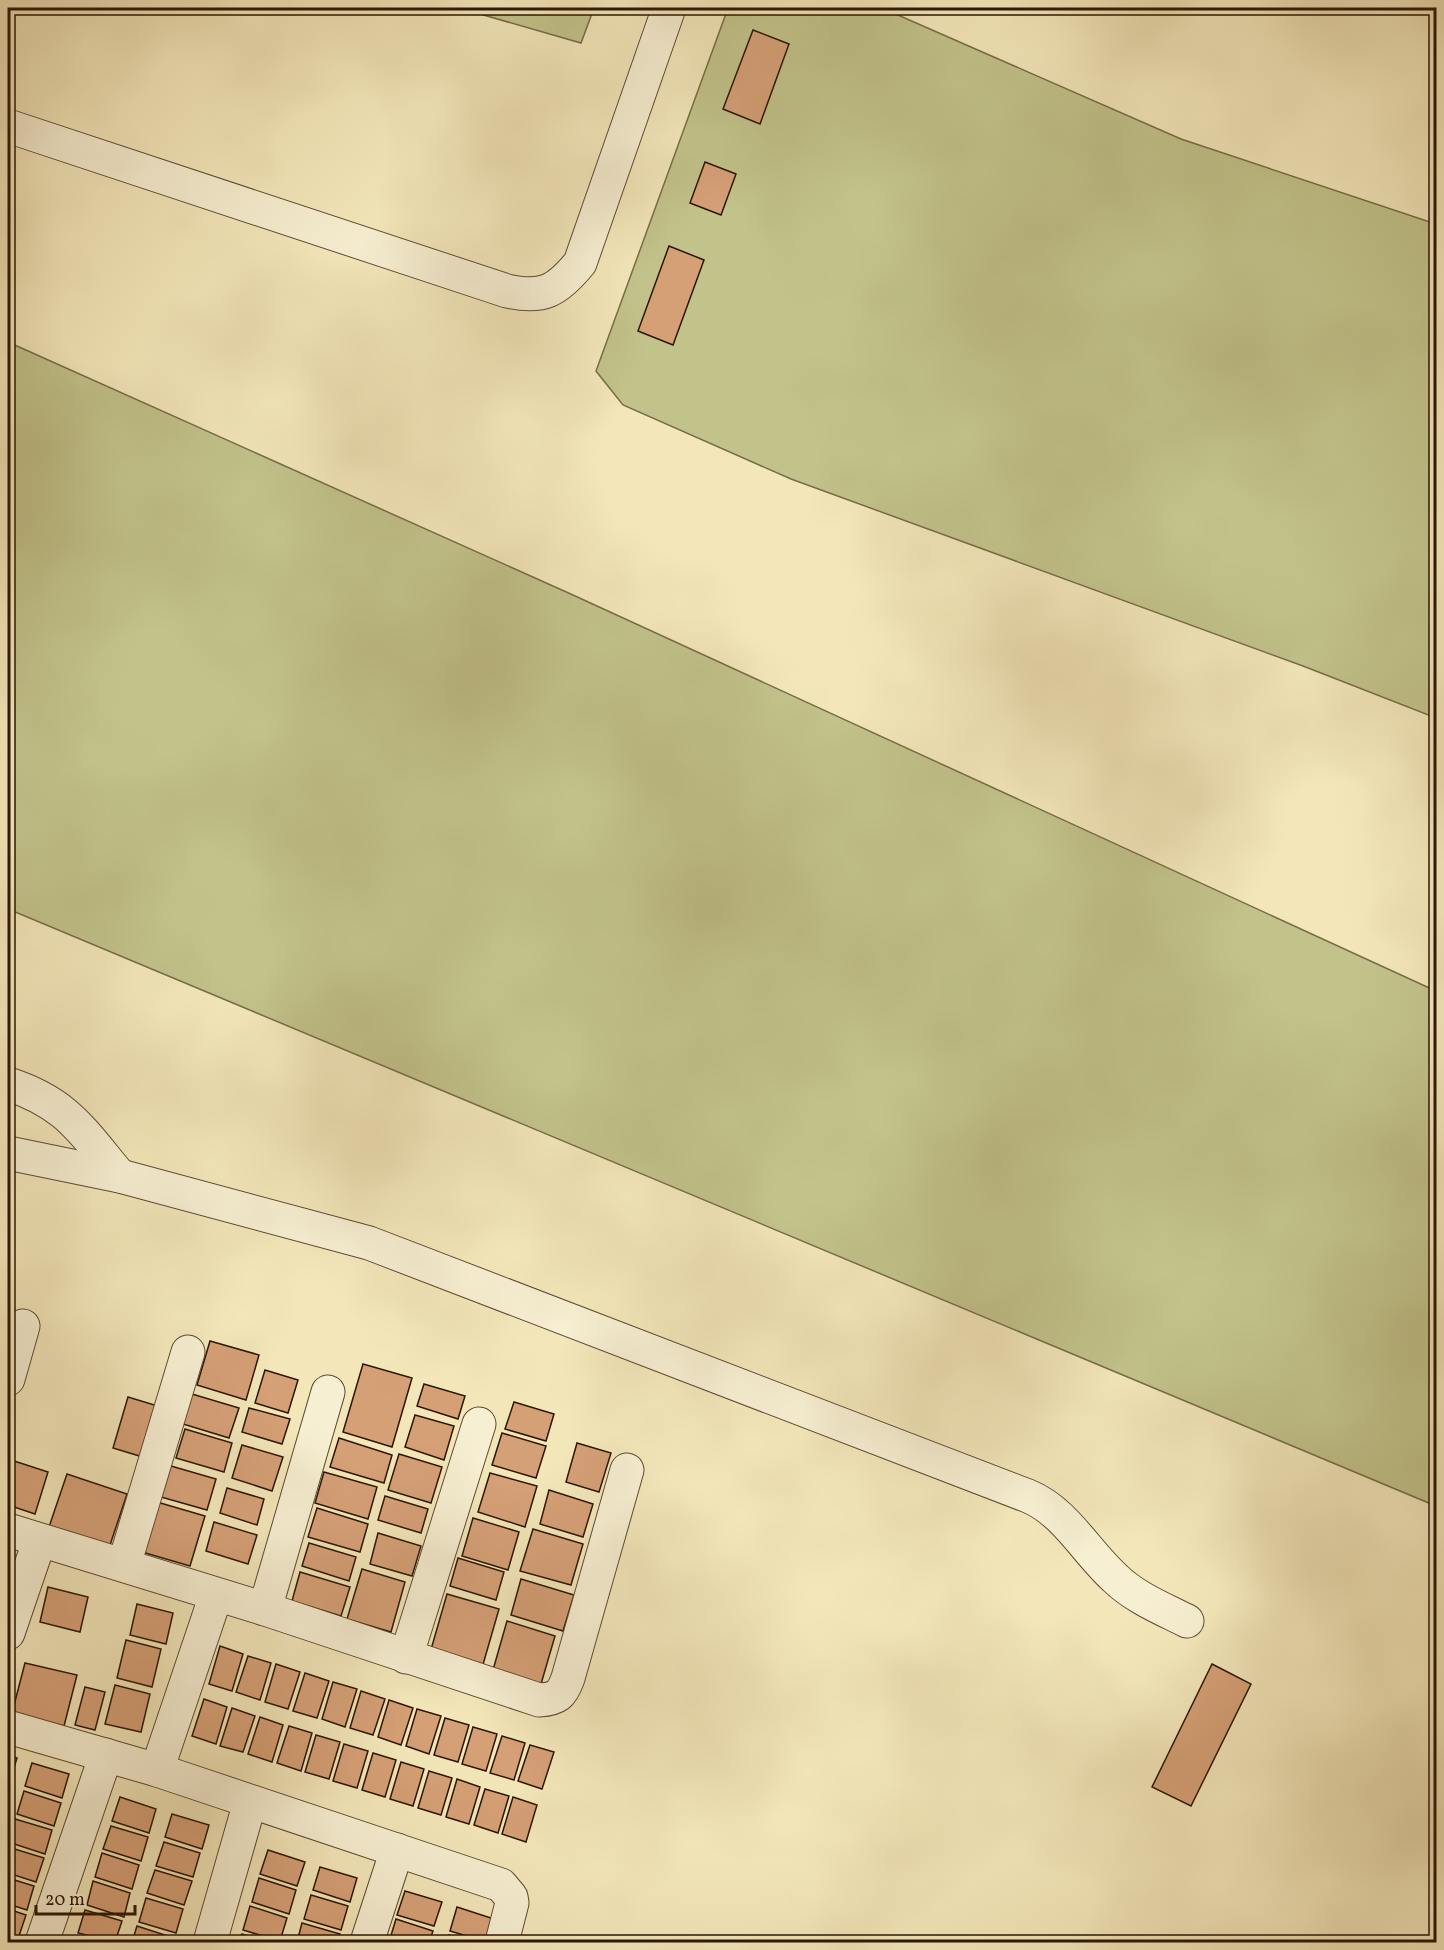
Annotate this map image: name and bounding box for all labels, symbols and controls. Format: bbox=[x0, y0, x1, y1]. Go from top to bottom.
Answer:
scale bar bbox=[36, 1878, 135, 1916]
text: 20 m bbox=[45, 1888, 85, 1913]

